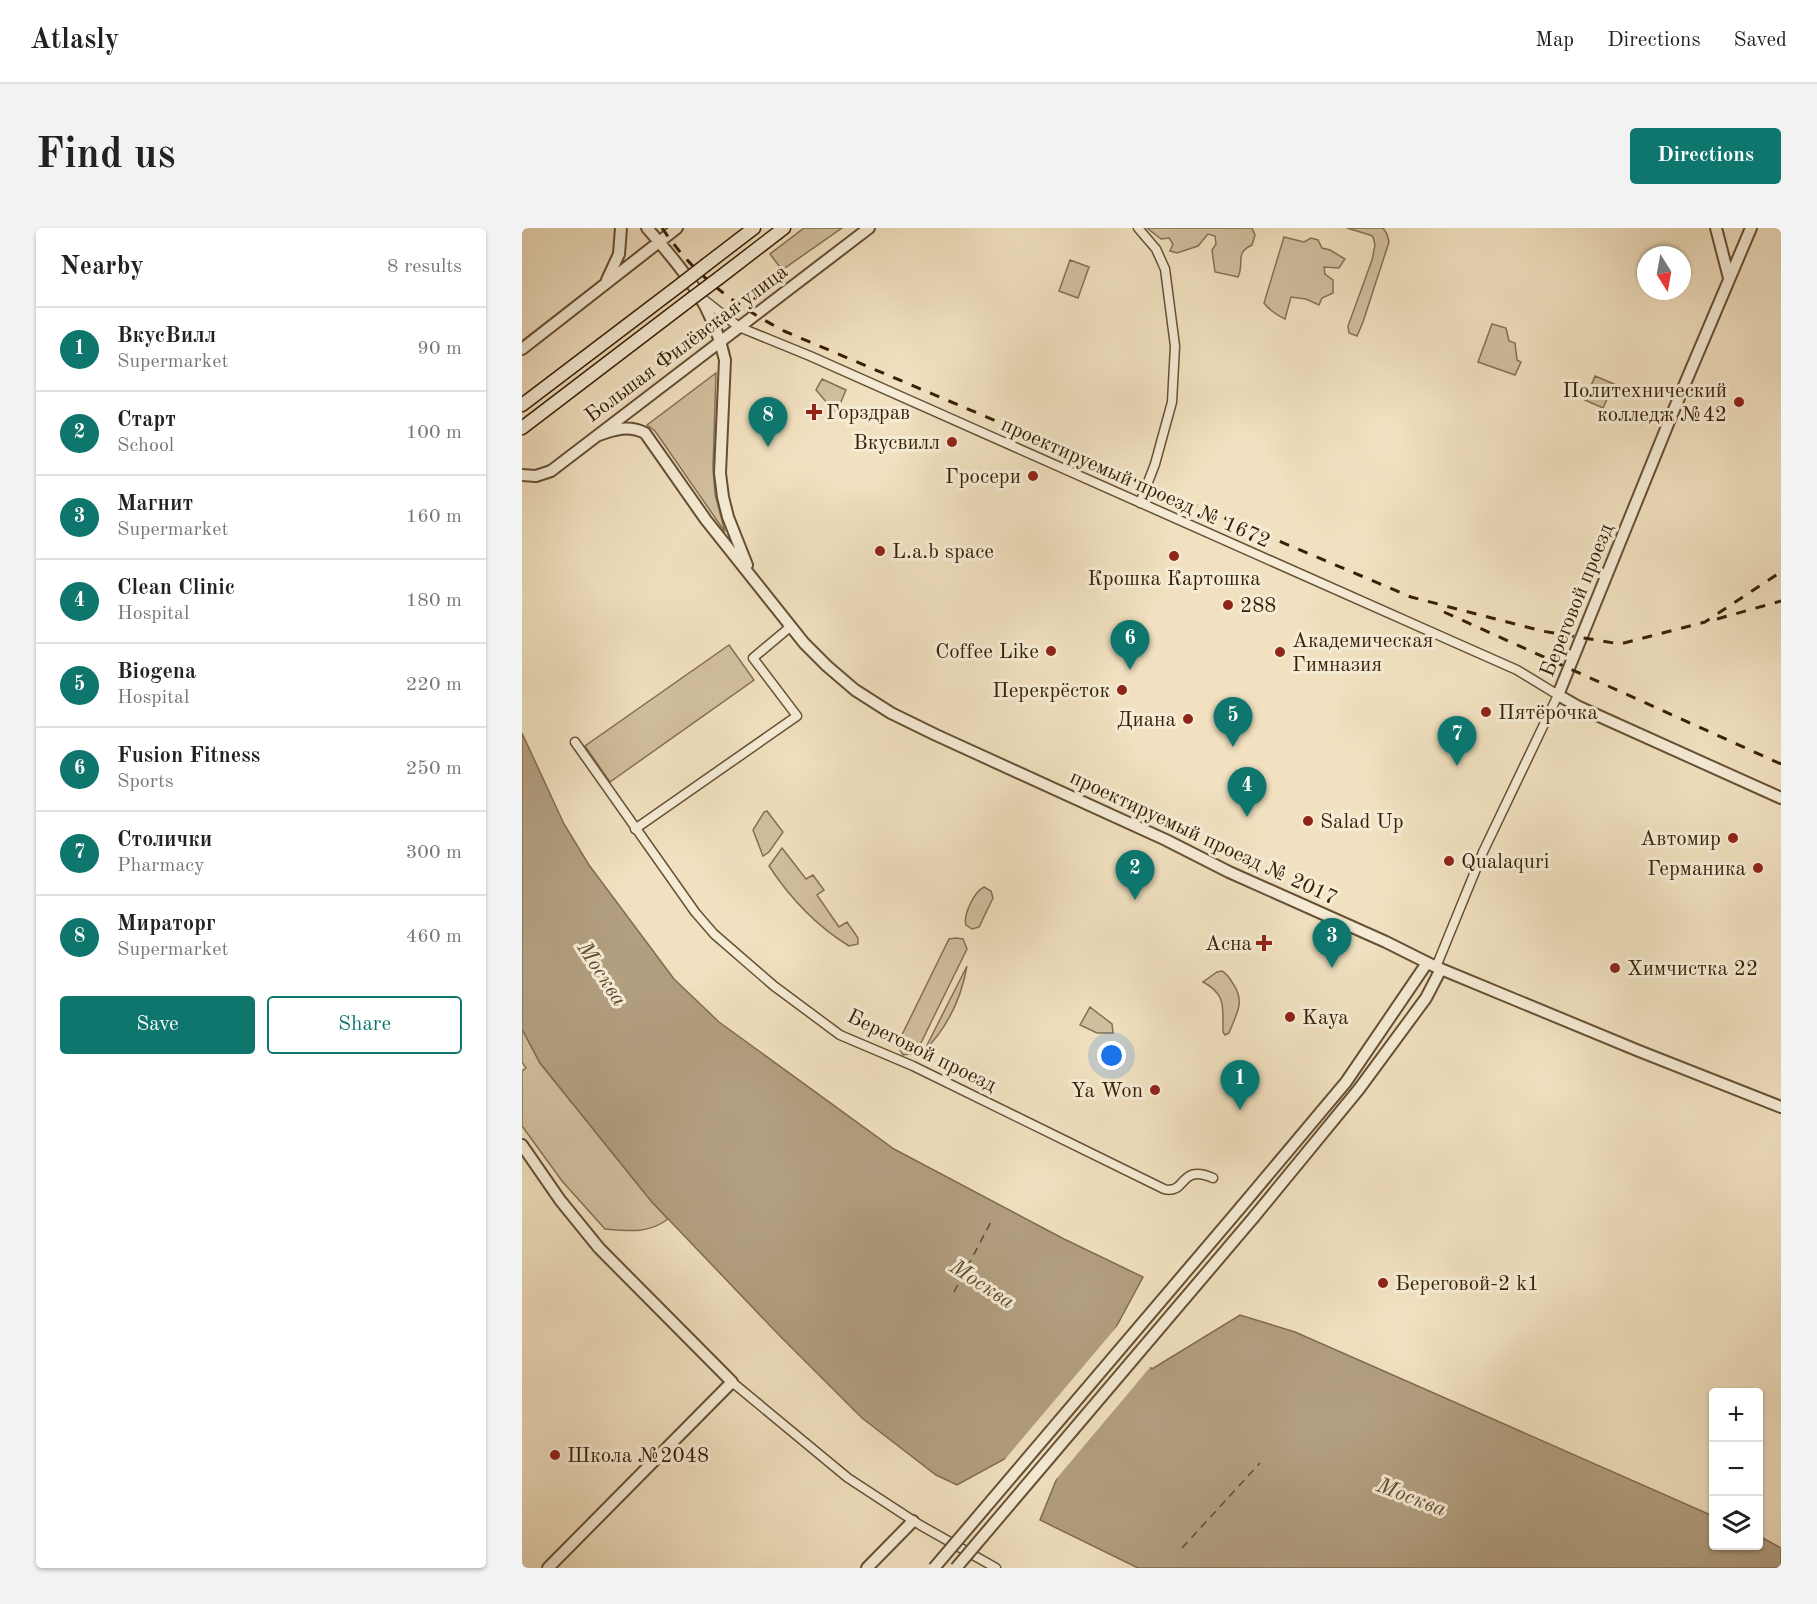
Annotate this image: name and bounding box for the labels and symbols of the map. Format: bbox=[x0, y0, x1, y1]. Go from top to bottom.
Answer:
north arrow bbox=[1637, 246, 1691, 300]
street label: Большая Филёвская улица bbox=[582, 261, 792, 427]
place label: Политехнический колледж №42 bbox=[1562, 381, 1727, 426]
marker: Политехнический колледж №42 bbox=[1732, 395, 1746, 409]
pin: 8 bbox=[748, 398, 788, 447]
place label: Горздрав bbox=[826, 403, 910, 424]
marker: Горздрав bbox=[807, 405, 821, 419]
street label: проектируемый проезд № 1672 bbox=[998, 414, 1273, 552]
place label: Вкусвилл bbox=[853, 433, 940, 454]
marker: Вкусвилл bbox=[945, 435, 959, 449]
place label: Гросери bbox=[945, 467, 1021, 488]
marker: Гросери bbox=[1026, 469, 1040, 483]
street label: Береговой проезд bbox=[1537, 520, 1618, 680]
place label: L.a.b space bbox=[892, 542, 994, 563]
marker: L.a.b space bbox=[873, 544, 887, 558]
marker: Крошка Картошка bbox=[1167, 549, 1181, 563]
place label: Крошка Картошка bbox=[1087, 569, 1261, 590]
place label: 288 bbox=[1240, 596, 1277, 617]
marker: 288 bbox=[1221, 598, 1235, 612]
pin: 6 bbox=[1110, 620, 1150, 670]
place label: Академическая Гимназия bbox=[1292, 631, 1434, 676]
place label: Coffee Like bbox=[935, 642, 1039, 663]
marker: Coffee Like bbox=[1044, 644, 1058, 658]
marker: Академическая Гимназия bbox=[1273, 645, 1287, 659]
place label: Перекрёсток bbox=[992, 681, 1110, 702]
marker: Перекрёсток bbox=[1115, 683, 1129, 697]
pin: 5 bbox=[1214, 698, 1252, 747]
place label: Пятёрочка bbox=[1498, 703, 1598, 724]
marker: Пятёрочка bbox=[1479, 705, 1493, 719]
place label: Диана bbox=[1117, 710, 1176, 731]
marker: Диана bbox=[1181, 712, 1195, 726]
pin: 7 bbox=[1438, 716, 1476, 766]
street label: проектируемый проезд № 2017 bbox=[1066, 764, 1342, 910]
pin: 4 bbox=[1228, 768, 1266, 817]
place label: Salad Up bbox=[1320, 812, 1404, 833]
marker: Salad Up bbox=[1301, 814, 1315, 828]
place label: Автомир bbox=[1640, 829, 1721, 850]
marker: Автомир bbox=[1726, 831, 1740, 845]
pin: 2 bbox=[1116, 850, 1154, 900]
place label: Qualaquri bbox=[1461, 852, 1549, 873]
marker: Qualaquri bbox=[1442, 854, 1456, 868]
place label: Германика bbox=[1647, 859, 1746, 880]
marker: Германика bbox=[1751, 861, 1765, 875]
pin: 3 bbox=[1312, 918, 1352, 968]
place label: Асна bbox=[1205, 934, 1252, 955]
marker: Асна bbox=[1257, 936, 1271, 950]
water label: Москва bbox=[572, 937, 630, 1011]
place label: Химчистка 22 bbox=[1627, 959, 1758, 980]
marker: Химчистка 22 bbox=[1608, 961, 1622, 975]
street label: Береговой проезд bbox=[843, 1006, 1000, 1097]
place label: Kaya bbox=[1302, 1008, 1349, 1029]
marker: Kaya bbox=[1283, 1010, 1297, 1024]
your location bbox=[1097, 1041, 1126, 1070]
pin: 1 bbox=[1220, 1060, 1260, 1110]
place label: Ya Won bbox=[1071, 1081, 1143, 1102]
marker: Ya Won bbox=[1148, 1083, 1162, 1097]
water label: Москва bbox=[945, 1255, 1018, 1314]
place label: Береговой-2 k1 bbox=[1395, 1274, 1539, 1295]
marker: Береговой-2 k1 bbox=[1376, 1276, 1390, 1290]
place label: Школа №2048 bbox=[567, 1446, 709, 1467]
marker: Школа №2048 bbox=[548, 1448, 562, 1462]
water label: Москва bbox=[1373, 1474, 1449, 1521]

